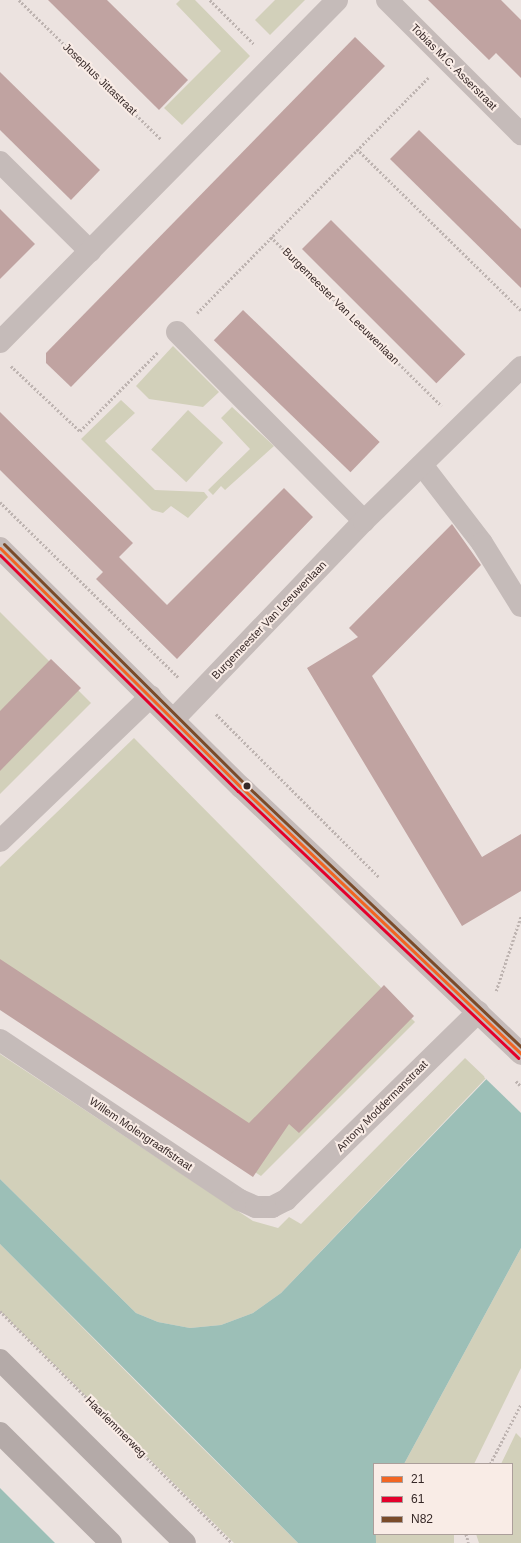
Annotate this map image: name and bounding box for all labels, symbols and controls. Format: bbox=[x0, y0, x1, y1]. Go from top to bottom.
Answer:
street label: Tobias M.C. Asserstraat bbox=[408, 21, 500, 113]
street label: Josephus Jittastraat bbox=[60, 40, 140, 118]
street label: Burgemeester Van Leeuwenlaan bbox=[280, 245, 402, 367]
street label: Burgemeester Van Leeuwenlaan bbox=[209, 558, 329, 682]
unlabelled marker bbox=[242, 781, 252, 791]
street label: Antony Moddermanstraat bbox=[334, 1058, 430, 1154]
street label: Willem Molengraaffstraat bbox=[87, 1095, 195, 1173]
street label: Haarlemmerweg bbox=[83, 1394, 149, 1460]
legend bbox=[373, 1463, 513, 1535]
text: 21 bbox=[411, 1472, 424, 1486]
text: 61 bbox=[411, 1492, 424, 1506]
text: N82 bbox=[411, 1512, 433, 1526]

